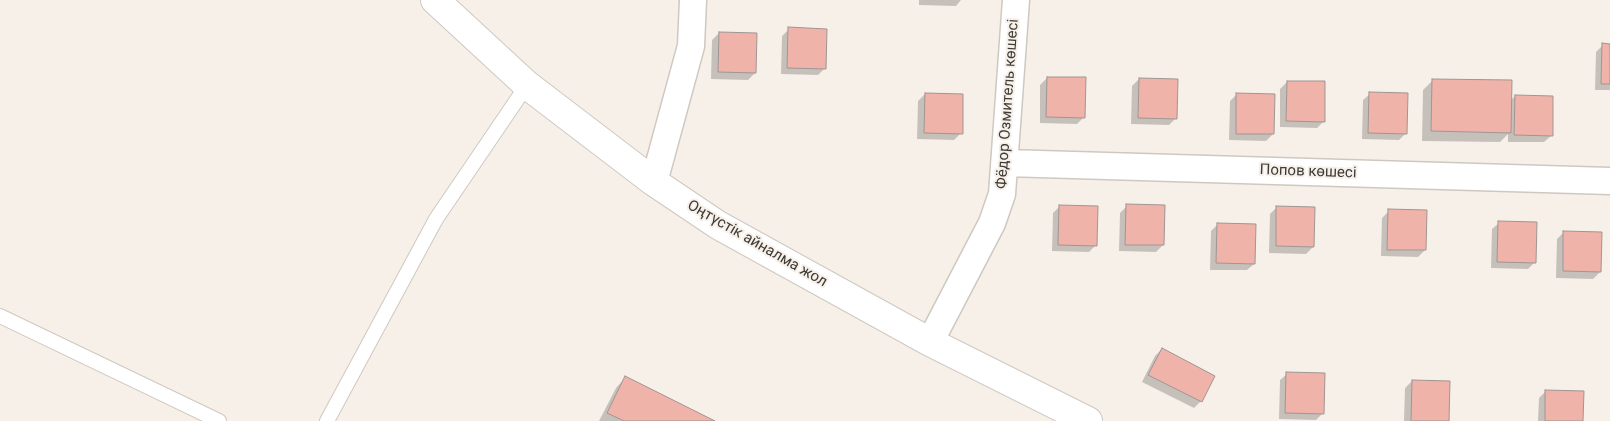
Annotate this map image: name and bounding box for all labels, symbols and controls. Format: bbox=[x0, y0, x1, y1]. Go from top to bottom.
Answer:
street label: Фёдор Озмитель көшесі bbox=[993, 18, 1023, 190]
street label: Попов көшесі bbox=[1259, 161, 1357, 183]
street label: Оңтүстік айналма жол bbox=[684, 197, 830, 291]

